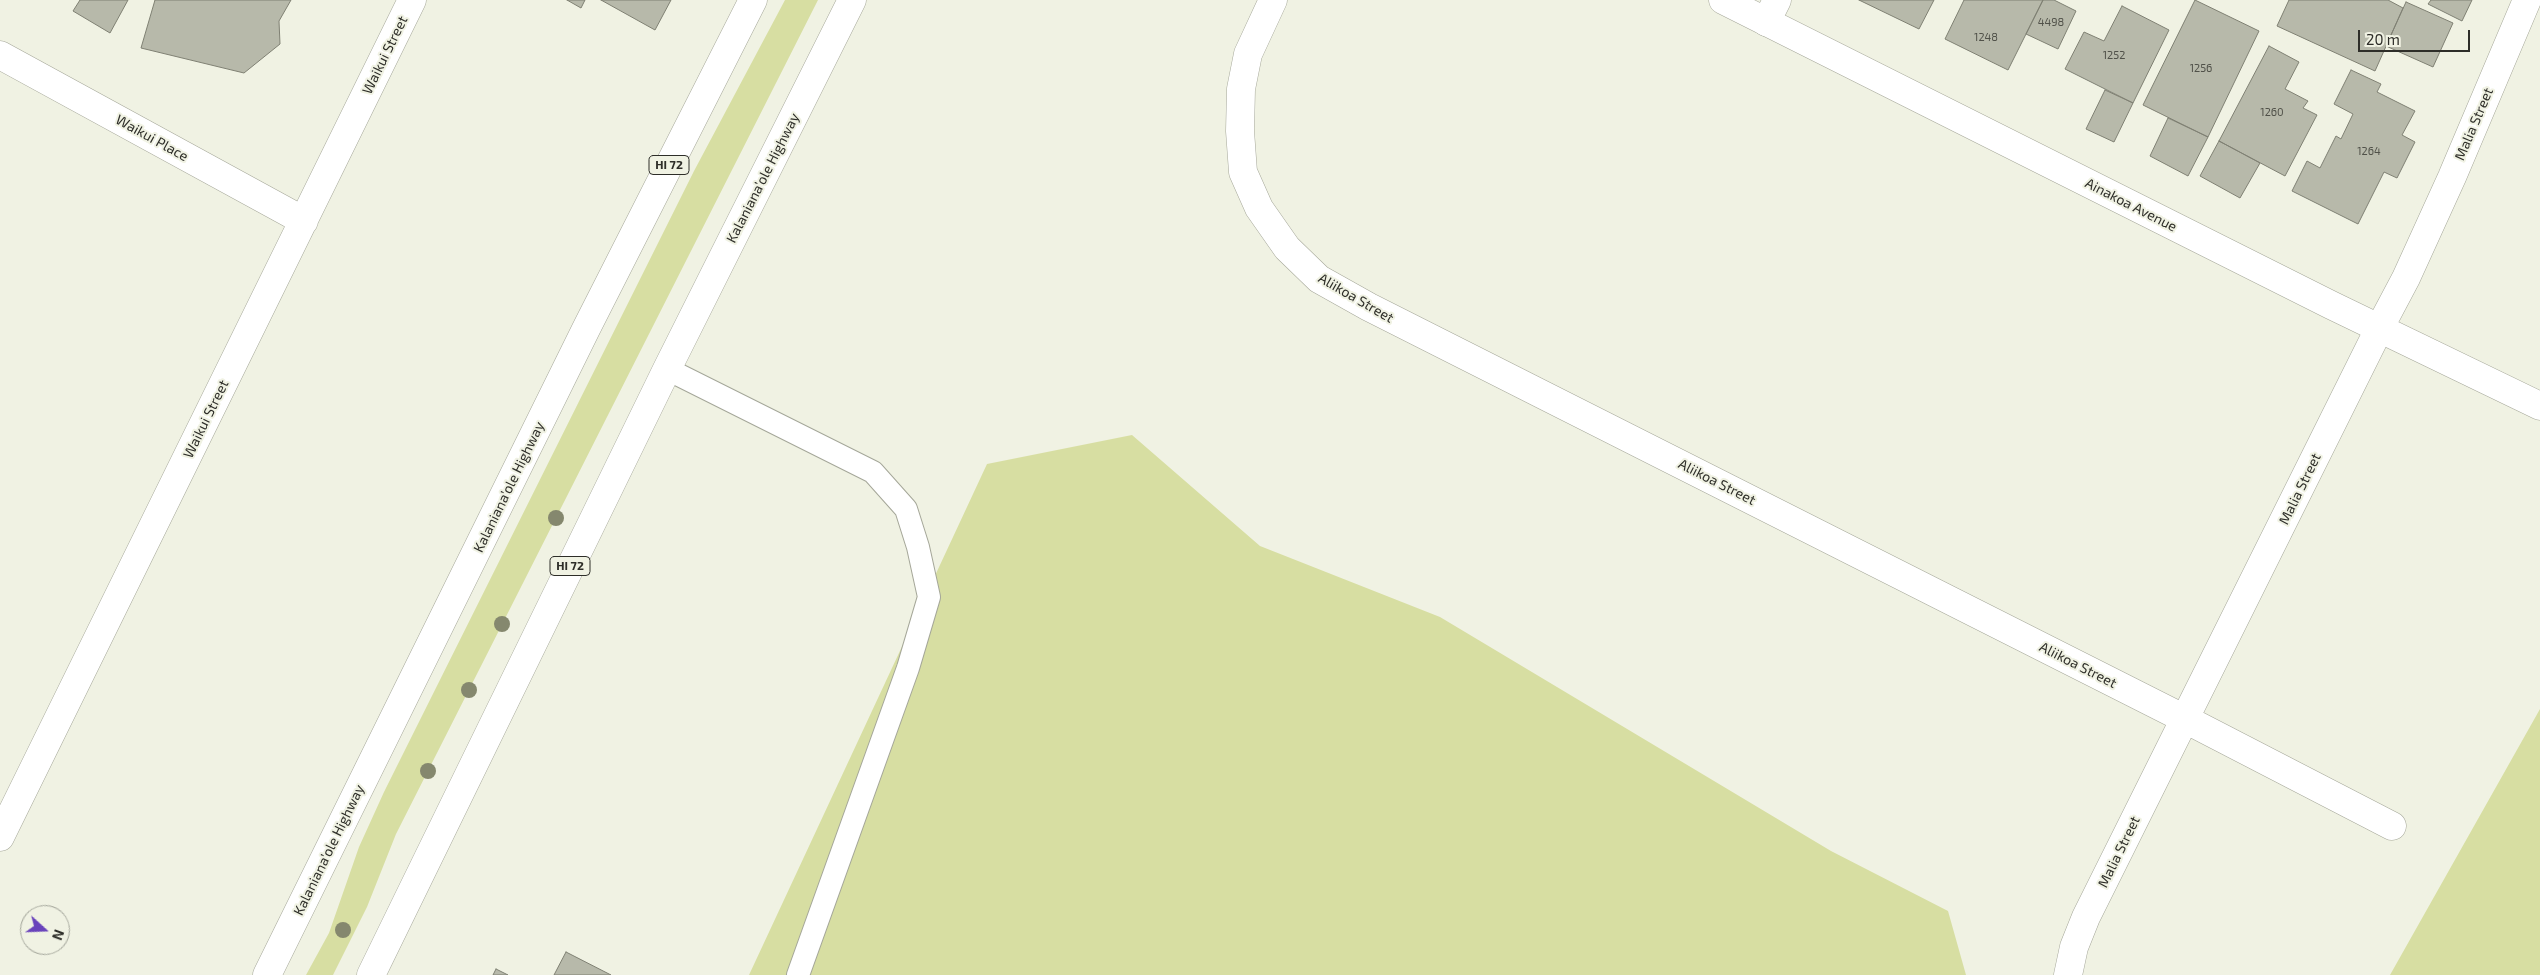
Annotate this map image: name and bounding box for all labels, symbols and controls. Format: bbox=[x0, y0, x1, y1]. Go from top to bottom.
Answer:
street label: Waikui Street bbox=[359, 13, 411, 97]
house number: 4498 bbox=[2038, 15, 2064, 29]
scale bar bbox=[2360, 20, 2472, 52]
house number: 1248 bbox=[1974, 30, 1998, 44]
text: 20 m bbox=[2366, 30, 2400, 48]
house number: 1252 bbox=[2103, 48, 2125, 62]
house number: 1256 bbox=[2190, 61, 2212, 75]
street label: Malia Street bbox=[2451, 85, 2497, 163]
house number: 1260 bbox=[2260, 105, 2284, 119]
street label: Kalaniana’ole Highway bbox=[723, 110, 803, 246]
street label: Waikui Place bbox=[113, 111, 191, 165]
house number: 1264 bbox=[2357, 144, 2381, 158]
road number: HI 72 bbox=[649, 156, 689, 174]
street label: Ainakoa Avenue bbox=[2082, 175, 2180, 235]
street label: Aliikoa Street bbox=[1315, 270, 1397, 326]
street label: Waikui Street bbox=[180, 377, 232, 461]
street label: Kalaniana’ole Highway bbox=[470, 419, 548, 555]
street label: Malia Street bbox=[2276, 451, 2324, 527]
street label: Aliikoa Street bbox=[1676, 455, 1758, 509]
road number: HI 72 bbox=[550, 556, 590, 576]
street label: Aliikoa Street bbox=[2037, 638, 2119, 692]
street label: Kalaniana’ole Highway bbox=[290, 782, 368, 918]
street label: Malia Street bbox=[2095, 814, 2143, 890]
north arrow bbox=[20, 905, 70, 955]
text: N bbox=[49, 927, 68, 943]

